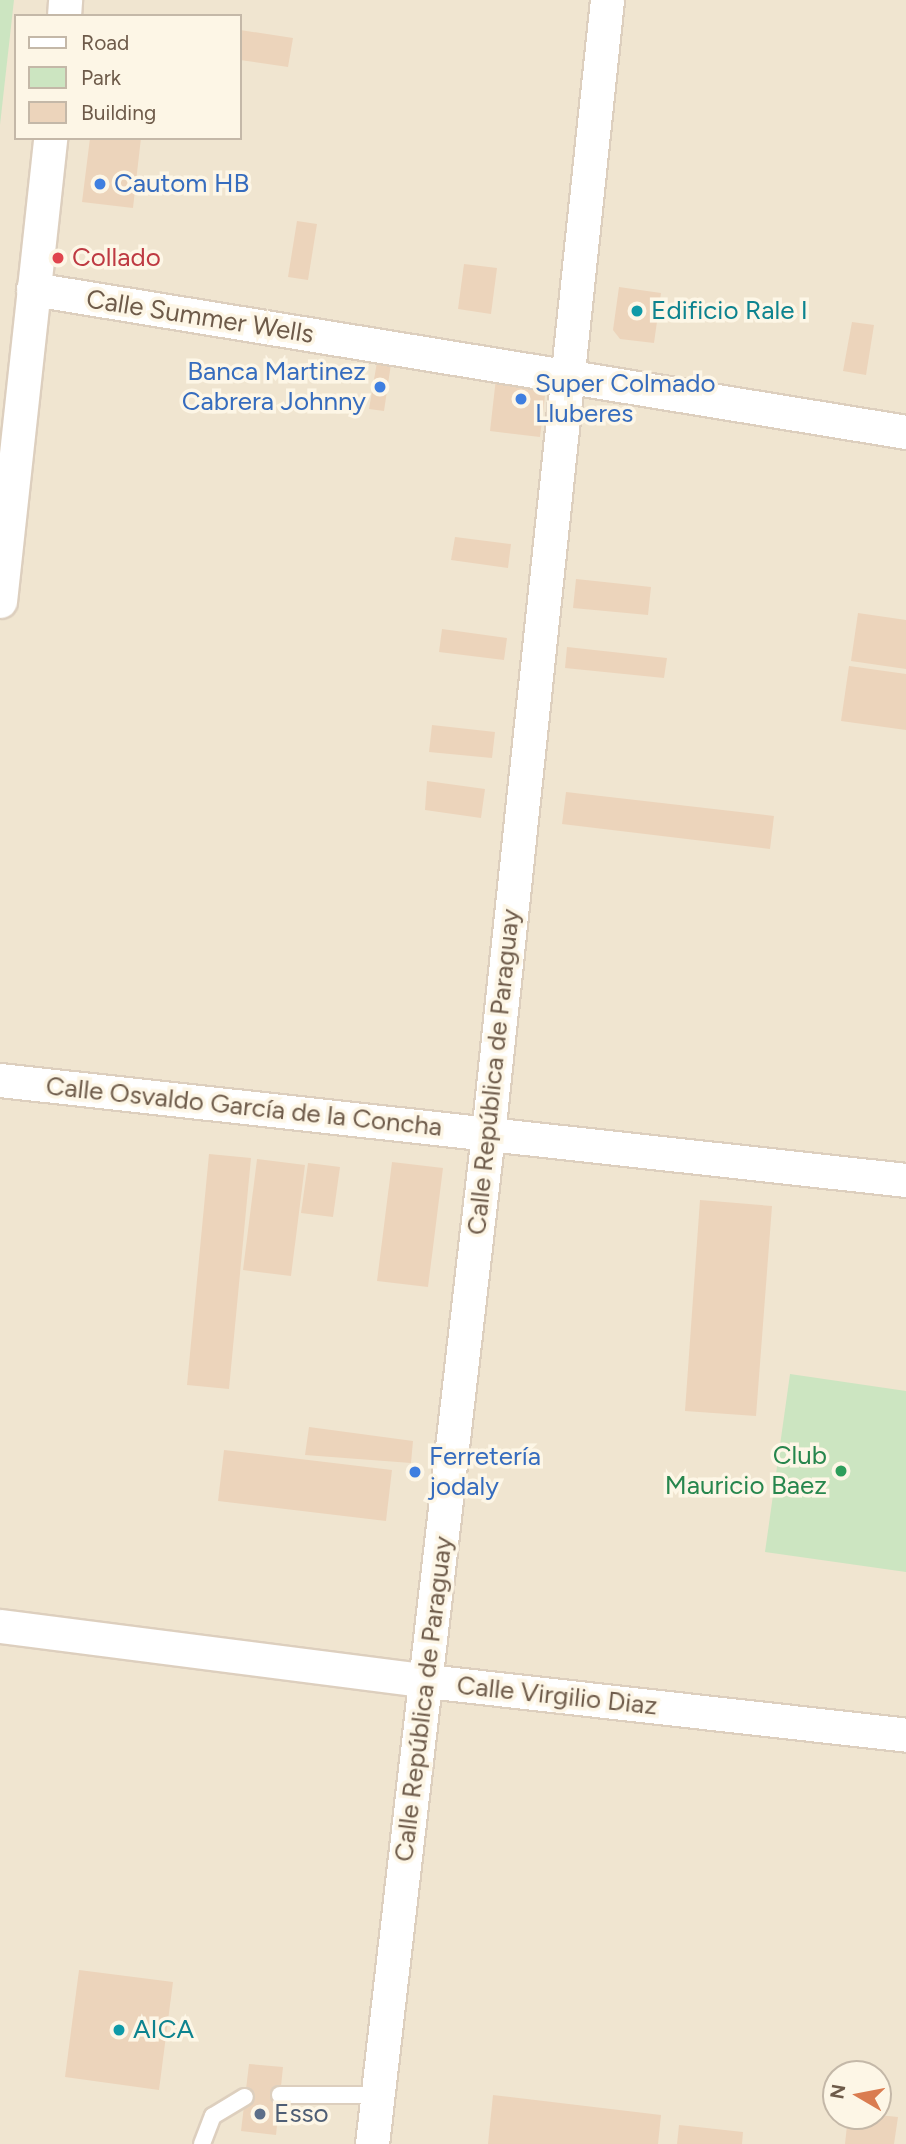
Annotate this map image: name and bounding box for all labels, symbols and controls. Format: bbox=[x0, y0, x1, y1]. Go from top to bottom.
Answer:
legend bbox=[14, 14, 242, 140]
text: Road bbox=[81, 30, 129, 55]
text: Park bbox=[81, 65, 121, 90]
text: Building bbox=[81, 100, 156, 125]
place label: Cautom HB bbox=[114, 168, 249, 200]
marker: Cautom HB bbox=[92, 176, 108, 192]
place label: Collado bbox=[72, 242, 161, 274]
marker: Collado bbox=[50, 250, 66, 266]
street label: Calle Summer Wells bbox=[84, 284, 316, 350]
place label: Edificio Rale I bbox=[651, 295, 808, 327]
marker: Edificio Rale I bbox=[629, 303, 645, 319]
place label: Banca Martinez Cabrera Johnny bbox=[182, 356, 366, 418]
place label: Super Colmado Lluberes bbox=[535, 368, 715, 430]
marker: Banca Martinez Cabrera Johnny bbox=[372, 379, 388, 395]
marker: Super Colmado Lluberes bbox=[513, 391, 529, 407]
street label: Calle República de Paraguay bbox=[461, 907, 527, 1237]
street label: Calle Osvaldo García de la Concha bbox=[44, 1071, 444, 1143]
place label: Club Mauricio Baez bbox=[665, 1440, 827, 1502]
place label: Ferretería jodaly bbox=[429, 1441, 541, 1502]
marker: Club Mauricio Baez bbox=[833, 1463, 849, 1479]
marker: Ferretería jodaly bbox=[407, 1464, 423, 1480]
street label: Calle República de Paraguay bbox=[389, 1535, 459, 1863]
street label: Calle Virgilio Diaz bbox=[455, 1670, 659, 1722]
place label: AICA bbox=[133, 2014, 194, 2046]
marker: AICA bbox=[111, 2022, 127, 2038]
north arrow bbox=[822, 2060, 892, 2130]
text: N bbox=[825, 2082, 850, 2101]
place label: Esso bbox=[274, 2098, 329, 2130]
marker: Esso bbox=[252, 2106, 268, 2122]

